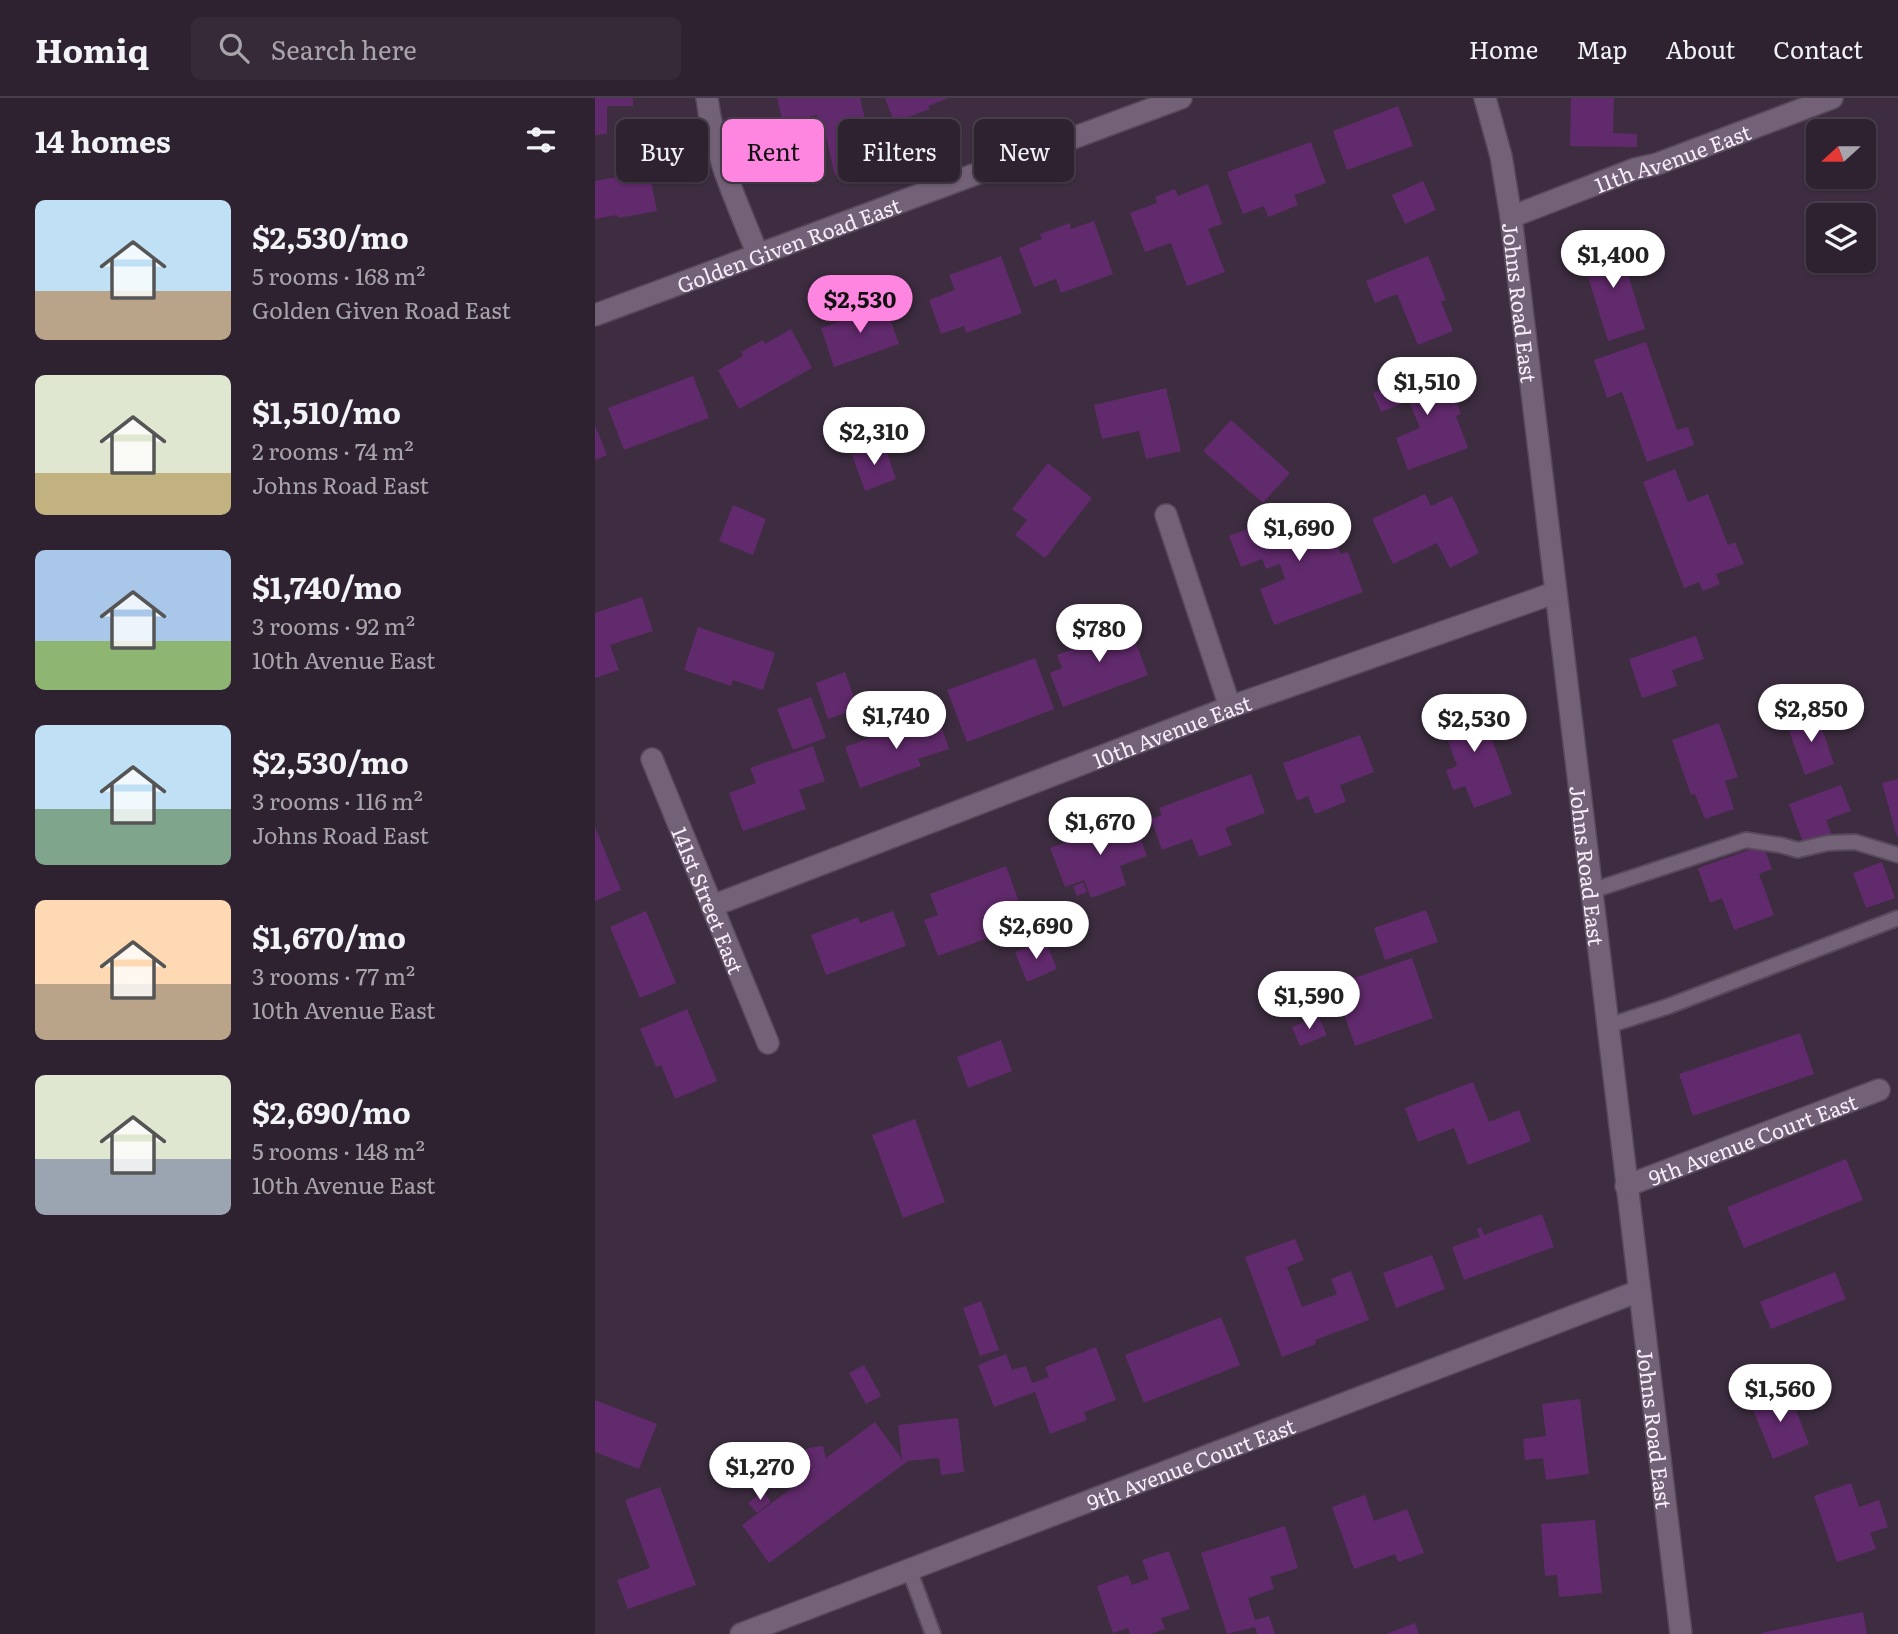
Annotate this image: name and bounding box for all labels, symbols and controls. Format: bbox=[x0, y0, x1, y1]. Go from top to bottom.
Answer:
search box bbox=[191, 17, 681, 80]
text: Homiq bbox=[35, 24, 149, 73]
icon: search bbox=[215, 29, 253, 67]
text: Search here bbox=[271, 29, 417, 68]
text: Home bbox=[1469, 31, 1538, 66]
text: Map bbox=[1576, 31, 1627, 66]
text: About bbox=[1665, 31, 1735, 66]
text: Contact bbox=[1773, 31, 1863, 66]
street label: 11th Avenue East bbox=[1589, 115, 1755, 199]
text: 14 homes bbox=[35, 118, 171, 162]
chip: Buy bbox=[616, 119, 708, 182]
chip: Rent bbox=[722, 119, 824, 182]
chip: Filters bbox=[838, 119, 960, 182]
chip: New bbox=[974, 119, 1074, 182]
north arrow bbox=[1806, 119, 1876, 189]
map controls bbox=[1806, 119, 1876, 273]
icon: filters bbox=[522, 121, 560, 159]
street label: Golden Given Road East bbox=[672, 188, 905, 299]
button: layers bbox=[1806, 203, 1876, 273]
text: $2,530/mo bbox=[252, 214, 409, 258]
street label: Johns Road East bbox=[1496, 220, 1546, 385]
icon: home bbox=[91, 228, 175, 312]
pin: $1,400 bbox=[1556, 230, 1670, 290]
text: $1,400 bbox=[1577, 236, 1649, 270]
text: 5 rooms · 168 m² bbox=[252, 258, 425, 292]
pin: $2,530 bbox=[803, 275, 917, 335]
text: $2,530 bbox=[824, 281, 896, 315]
text: Golden Given Road East bbox=[252, 292, 511, 326]
pin: $1,510 bbox=[1370, 358, 1484, 417]
text: $1,510 bbox=[1394, 363, 1460, 397]
text: $1,510/mo bbox=[252, 389, 401, 433]
icon: home bbox=[91, 403, 175, 487]
pin: $2,310 bbox=[817, 408, 931, 467]
text: $2,310 bbox=[839, 413, 909, 447]
text: 2 rooms · 74 m² bbox=[252, 433, 414, 467]
text: Johns Road East bbox=[252, 467, 429, 501]
pin: $1,690 bbox=[1242, 504, 1356, 563]
text: $1,690 bbox=[1263, 509, 1335, 543]
text: $1,740/mo bbox=[252, 564, 402, 608]
icon: home bbox=[91, 578, 175, 662]
pin: $780 bbox=[1058, 604, 1140, 664]
text: 3 rooms · 92 m² bbox=[252, 608, 415, 642]
text: $780 bbox=[1072, 610, 1126, 644]
text: 10th Avenue East bbox=[252, 642, 435, 676]
pin: $2,850 bbox=[1754, 684, 1868, 744]
street label: 10th Avenue East bbox=[1088, 685, 1255, 774]
text: $2,850 bbox=[1774, 690, 1848, 724]
pin: $1,740 bbox=[839, 692, 953, 751]
pin: $2,530 bbox=[1417, 694, 1531, 754]
text: $1,740 bbox=[862, 697, 930, 731]
text: $2,530 bbox=[1438, 700, 1510, 734]
text: $2,530/mo bbox=[252, 739, 409, 783]
icon: home bbox=[91, 753, 175, 837]
text: 3 rooms · 116 m² bbox=[252, 783, 423, 817]
street label: Johns Road East bbox=[1564, 783, 1614, 948]
pin: $1,670 bbox=[1043, 798, 1157, 857]
text: $1,670 bbox=[1065, 803, 1135, 837]
text: Johns Road East bbox=[252, 817, 429, 851]
street label: 141st Street East bbox=[666, 821, 754, 978]
pin: $2,690 bbox=[979, 902, 1093, 961]
text: $2,690 bbox=[999, 907, 1073, 941]
text: $1,670/mo bbox=[252, 914, 406, 958]
icon: home bbox=[91, 928, 175, 1012]
text: 3 rooms · 77 m² bbox=[252, 958, 415, 992]
pin: $1,590 bbox=[1252, 972, 1366, 1031]
text: $1,590 bbox=[1274, 977, 1344, 1011]
text: 10th Avenue East bbox=[252, 992, 435, 1026]
street label: 9th Avenue Court East bbox=[1644, 1084, 1861, 1192]
text: $2,690/mo bbox=[252, 1089, 411, 1133]
icon: home bbox=[91, 1103, 175, 1187]
text: 5 rooms · 148 m² bbox=[252, 1133, 425, 1167]
text: 10th Avenue East bbox=[252, 1167, 435, 1201]
street label: Johns Road East bbox=[1631, 1346, 1681, 1511]
pin: $1,560 bbox=[1723, 1364, 1837, 1424]
text: $1,560 bbox=[1745, 1370, 1815, 1404]
street label: 9th Avenue Court East bbox=[1082, 1408, 1299, 1516]
pin: $1,270 bbox=[703, 1442, 817, 1502]
text: $1,270 bbox=[725, 1448, 795, 1482]

